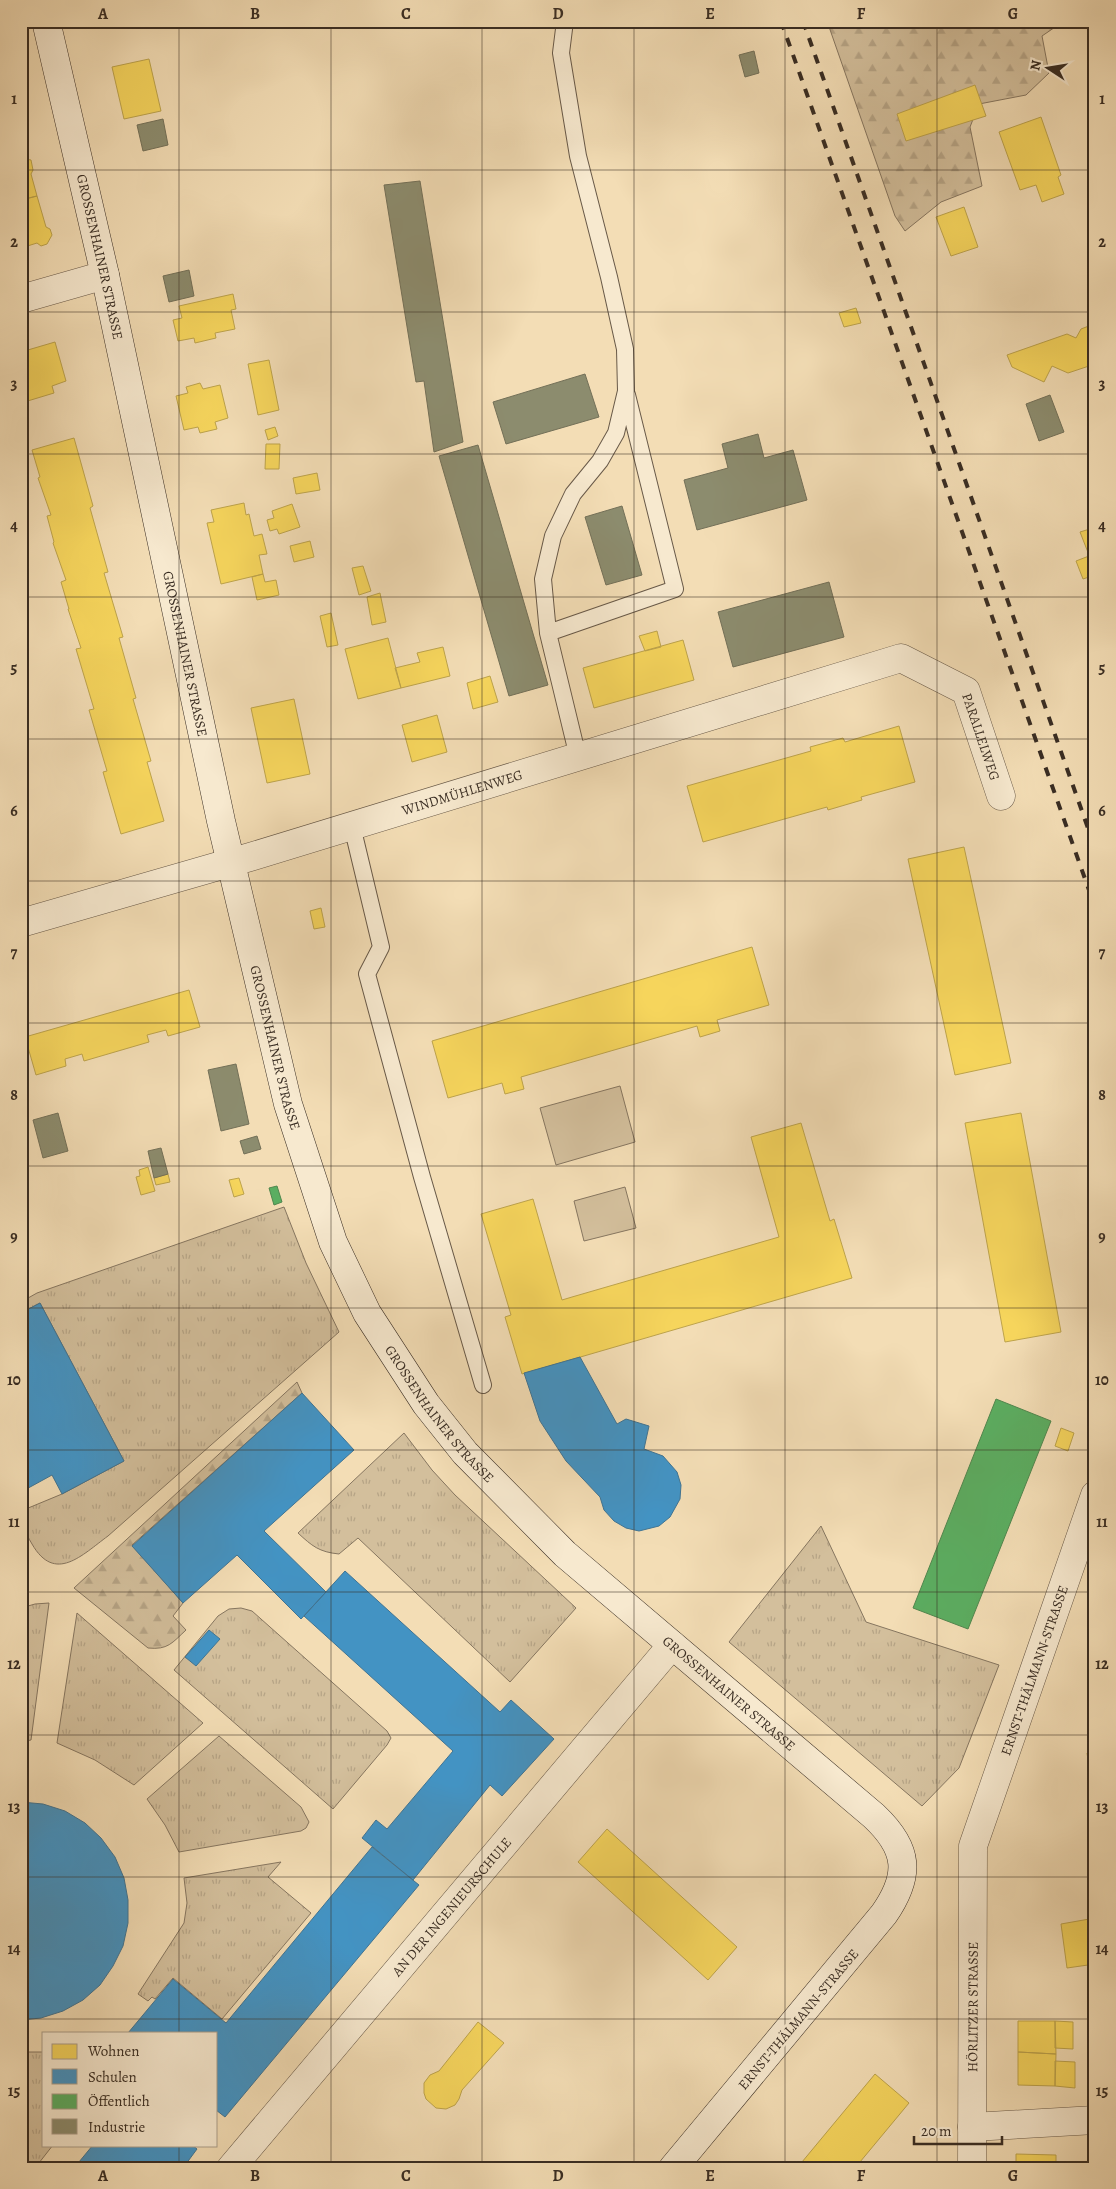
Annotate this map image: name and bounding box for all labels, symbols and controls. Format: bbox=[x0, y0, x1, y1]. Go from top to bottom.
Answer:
text: A bbox=[97, 3, 109, 25]
text: B bbox=[250, 3, 260, 25]
text: C bbox=[401, 3, 411, 25]
text: D bbox=[552, 3, 564, 25]
text: E bbox=[705, 3, 715, 25]
text: F bbox=[857, 3, 866, 25]
text: G bbox=[1008, 3, 1018, 25]
north arrow bbox=[1024, 42, 1074, 92]
text: N bbox=[1025, 58, 1046, 72]
text: 1 bbox=[11, 88, 17, 110]
text: 1 bbox=[1099, 88, 1105, 110]
street label: GROSSENHAINER STRASSE bbox=[72, 172, 127, 341]
text: 2 bbox=[10, 231, 18, 253]
text: 2 bbox=[1098, 231, 1106, 253]
text: 3 bbox=[11, 373, 18, 395]
text: 3 bbox=[1099, 373, 1106, 395]
text: 4 bbox=[10, 515, 18, 537]
text: 4 bbox=[1098, 515, 1106, 537]
street label: GROSSENHAINER STRASSE bbox=[158, 569, 212, 739]
text: 5 bbox=[11, 657, 18, 679]
text: 5 bbox=[1099, 657, 1106, 679]
street label: PARALLELWEG bbox=[957, 690, 1004, 783]
street label: WINDMÜHLENWEG bbox=[398, 765, 525, 820]
text: 6 bbox=[10, 800, 18, 822]
text: 6 bbox=[1098, 800, 1106, 822]
text: 7 bbox=[11, 942, 18, 964]
text: 7 bbox=[1099, 942, 1106, 964]
street label: GROSSENHAINER STRASSE bbox=[245, 963, 305, 1133]
text: 8 bbox=[10, 1084, 18, 1106]
text: 8 bbox=[1098, 1084, 1106, 1106]
text: 9 bbox=[10, 1226, 18, 1248]
text: 9 bbox=[1098, 1226, 1106, 1248]
street label: GROSSENHAINER STRASSE bbox=[380, 1342, 498, 1487]
text: 10 bbox=[7, 1369, 21, 1391]
text: 10 bbox=[1095, 1369, 1109, 1391]
text: 11 bbox=[8, 1511, 20, 1533]
text: 11 bbox=[1096, 1511, 1108, 1533]
street label: ERNST-THÄLMANN-STRASSE bbox=[996, 1583, 1073, 1758]
street label: GROSSENHAINER STRASSE bbox=[658, 1632, 799, 1755]
text: 12 bbox=[7, 1653, 21, 1675]
text: 12 bbox=[1095, 1653, 1109, 1675]
text: 13 bbox=[8, 1796, 20, 1818]
text: 13 bbox=[1096, 1796, 1108, 1818]
street label: AN DER INGENIEURSCHULE bbox=[387, 1833, 516, 1981]
text: 14 bbox=[7, 1938, 21, 1960]
text: 14 bbox=[1095, 1938, 1109, 1960]
street label: HÖRLITZER STRASSE bbox=[963, 1942, 983, 2072]
street label: ERNST-THÄLMANN-STRASSE bbox=[734, 1945, 863, 2094]
legend bbox=[42, 2032, 218, 2146]
text: Wohnen bbox=[87, 2041, 140, 2061]
text: Schulen bbox=[88, 2067, 137, 2087]
text: 15 bbox=[8, 2080, 20, 2102]
text: 15 bbox=[1096, 2080, 1108, 2102]
text: Öffentlich bbox=[88, 2091, 150, 2111]
scale bar bbox=[914, 2114, 1001, 2146]
text: Industrie bbox=[88, 2117, 146, 2137]
text: 20 m bbox=[921, 2121, 952, 2141]
text: A bbox=[97, 2165, 109, 2187]
text: B bbox=[250, 2165, 260, 2187]
text: C bbox=[401, 2165, 411, 2187]
text: D bbox=[552, 2165, 564, 2187]
text: E bbox=[705, 2165, 715, 2187]
text: F bbox=[857, 2165, 866, 2187]
text: G bbox=[1008, 2165, 1018, 2187]

